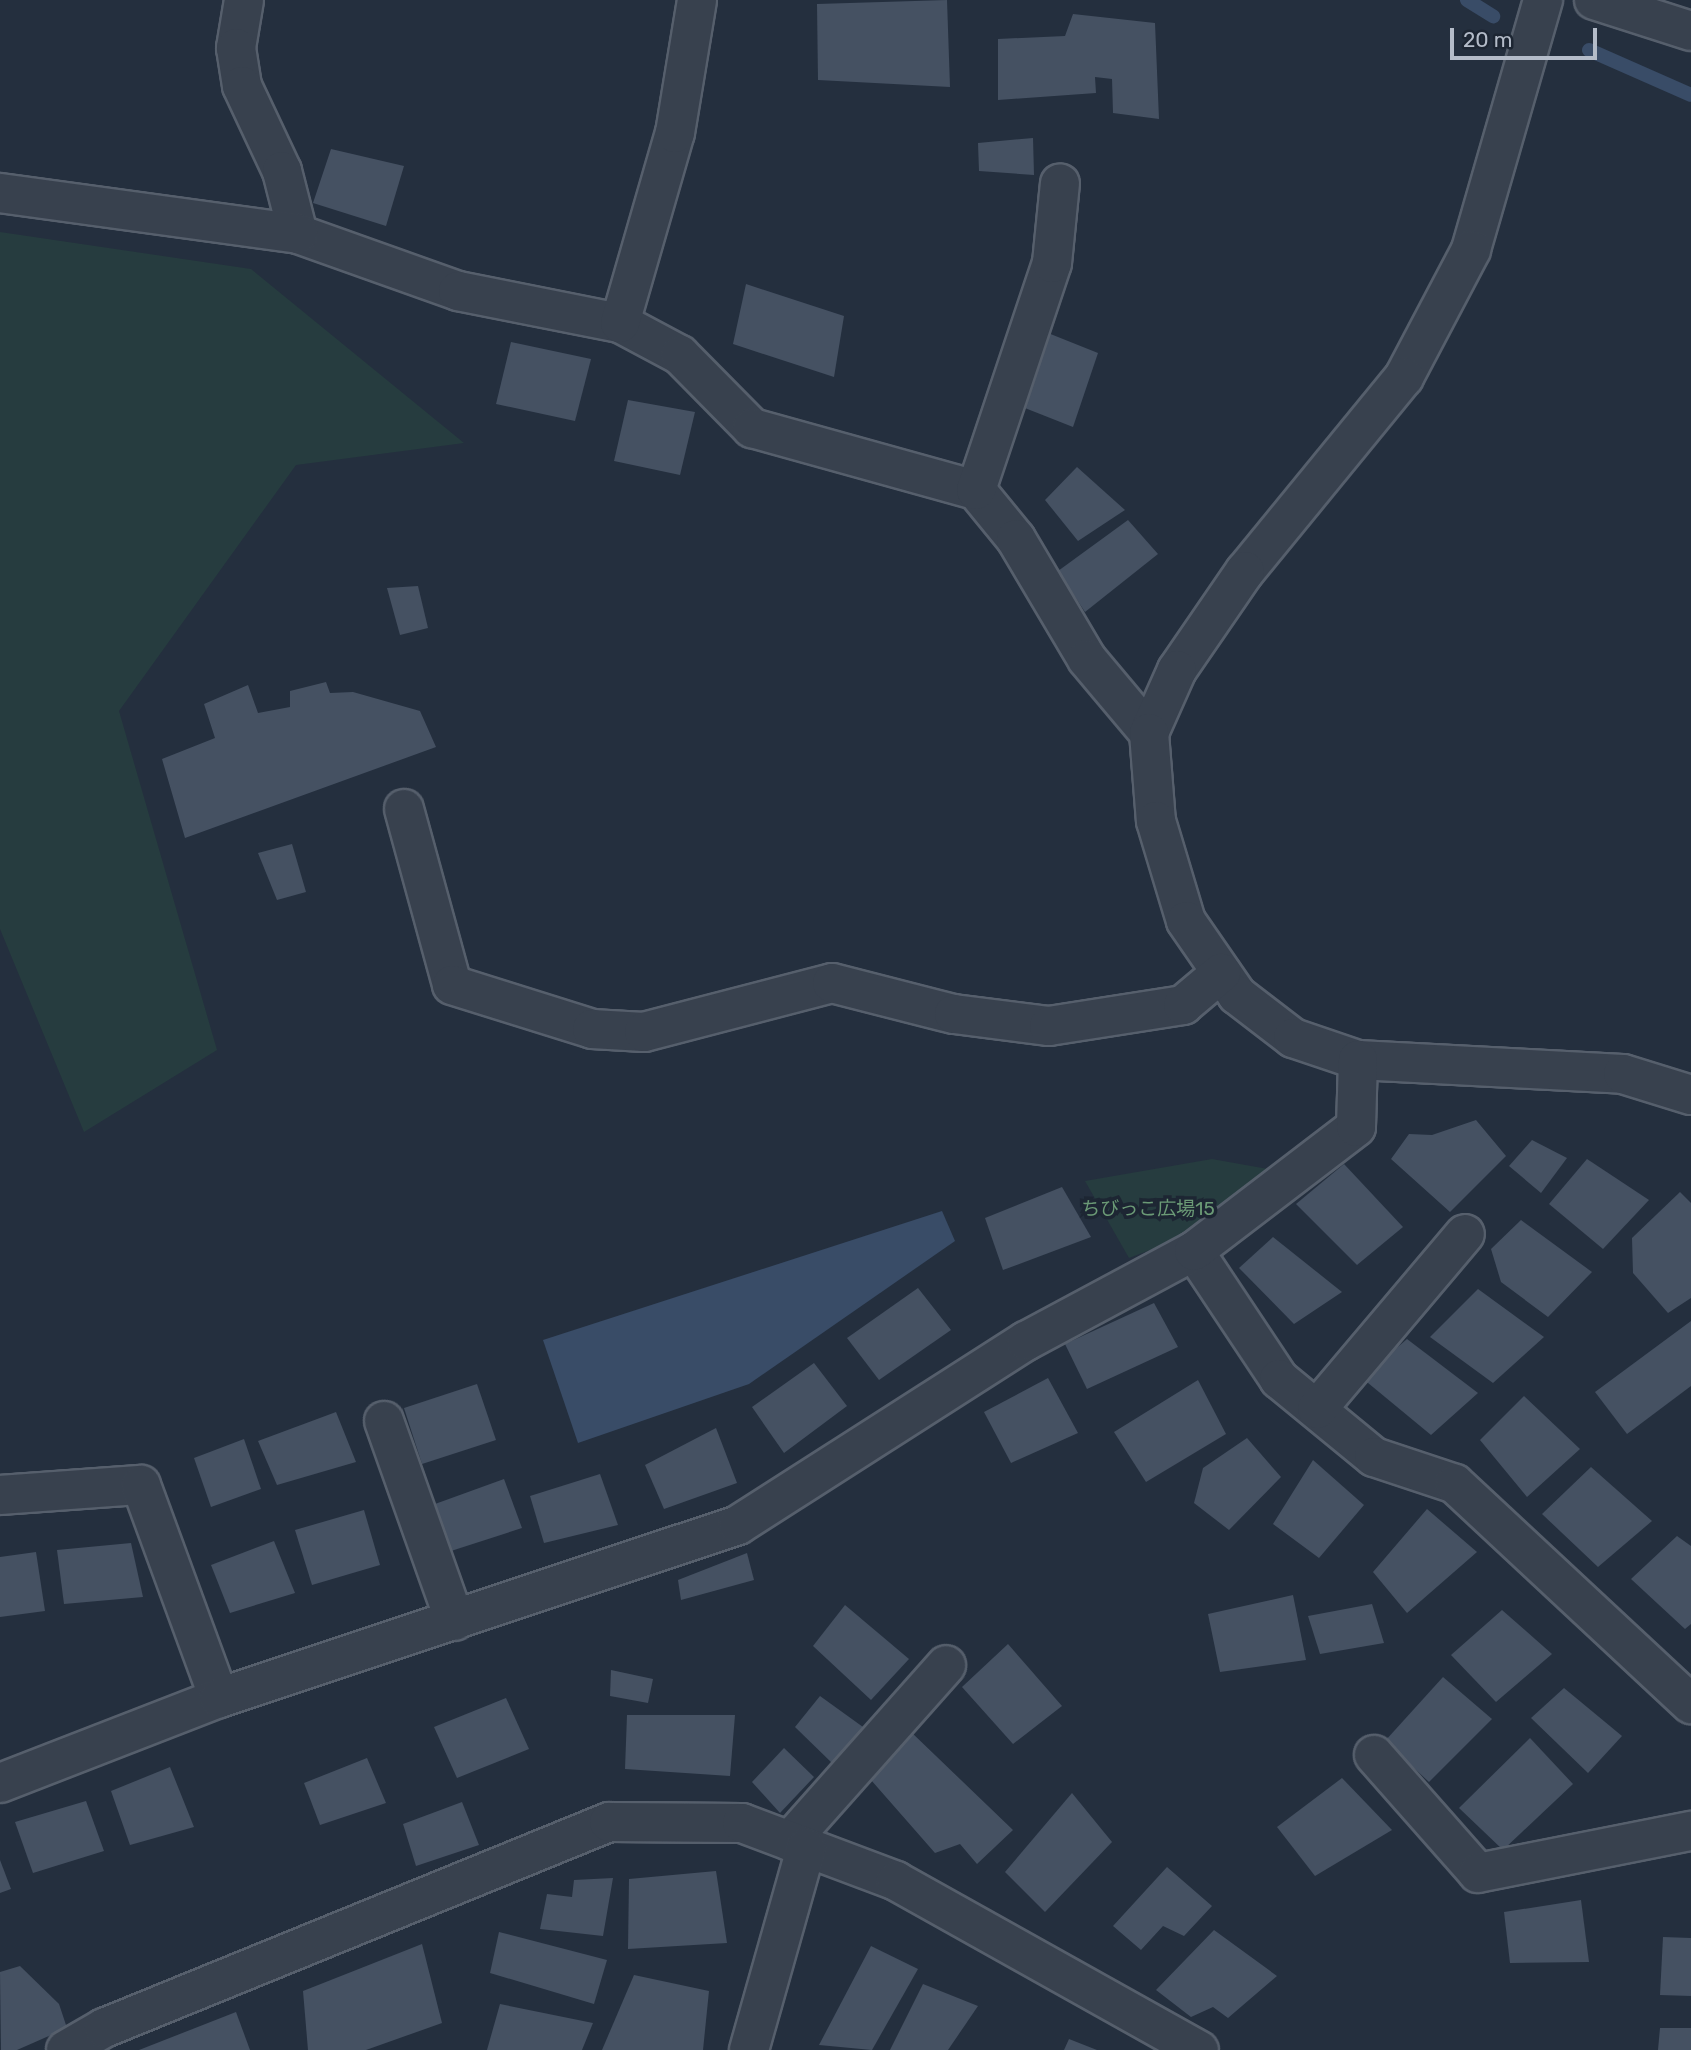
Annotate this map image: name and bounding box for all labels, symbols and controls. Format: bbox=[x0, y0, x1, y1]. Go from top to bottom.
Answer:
scale bar bbox=[1453, 14, 1600, 58]
text: 20 m bbox=[1463, 27, 1512, 52]
park label: ちびっこ広場15 bbox=[1081, 1198, 1215, 1220]

